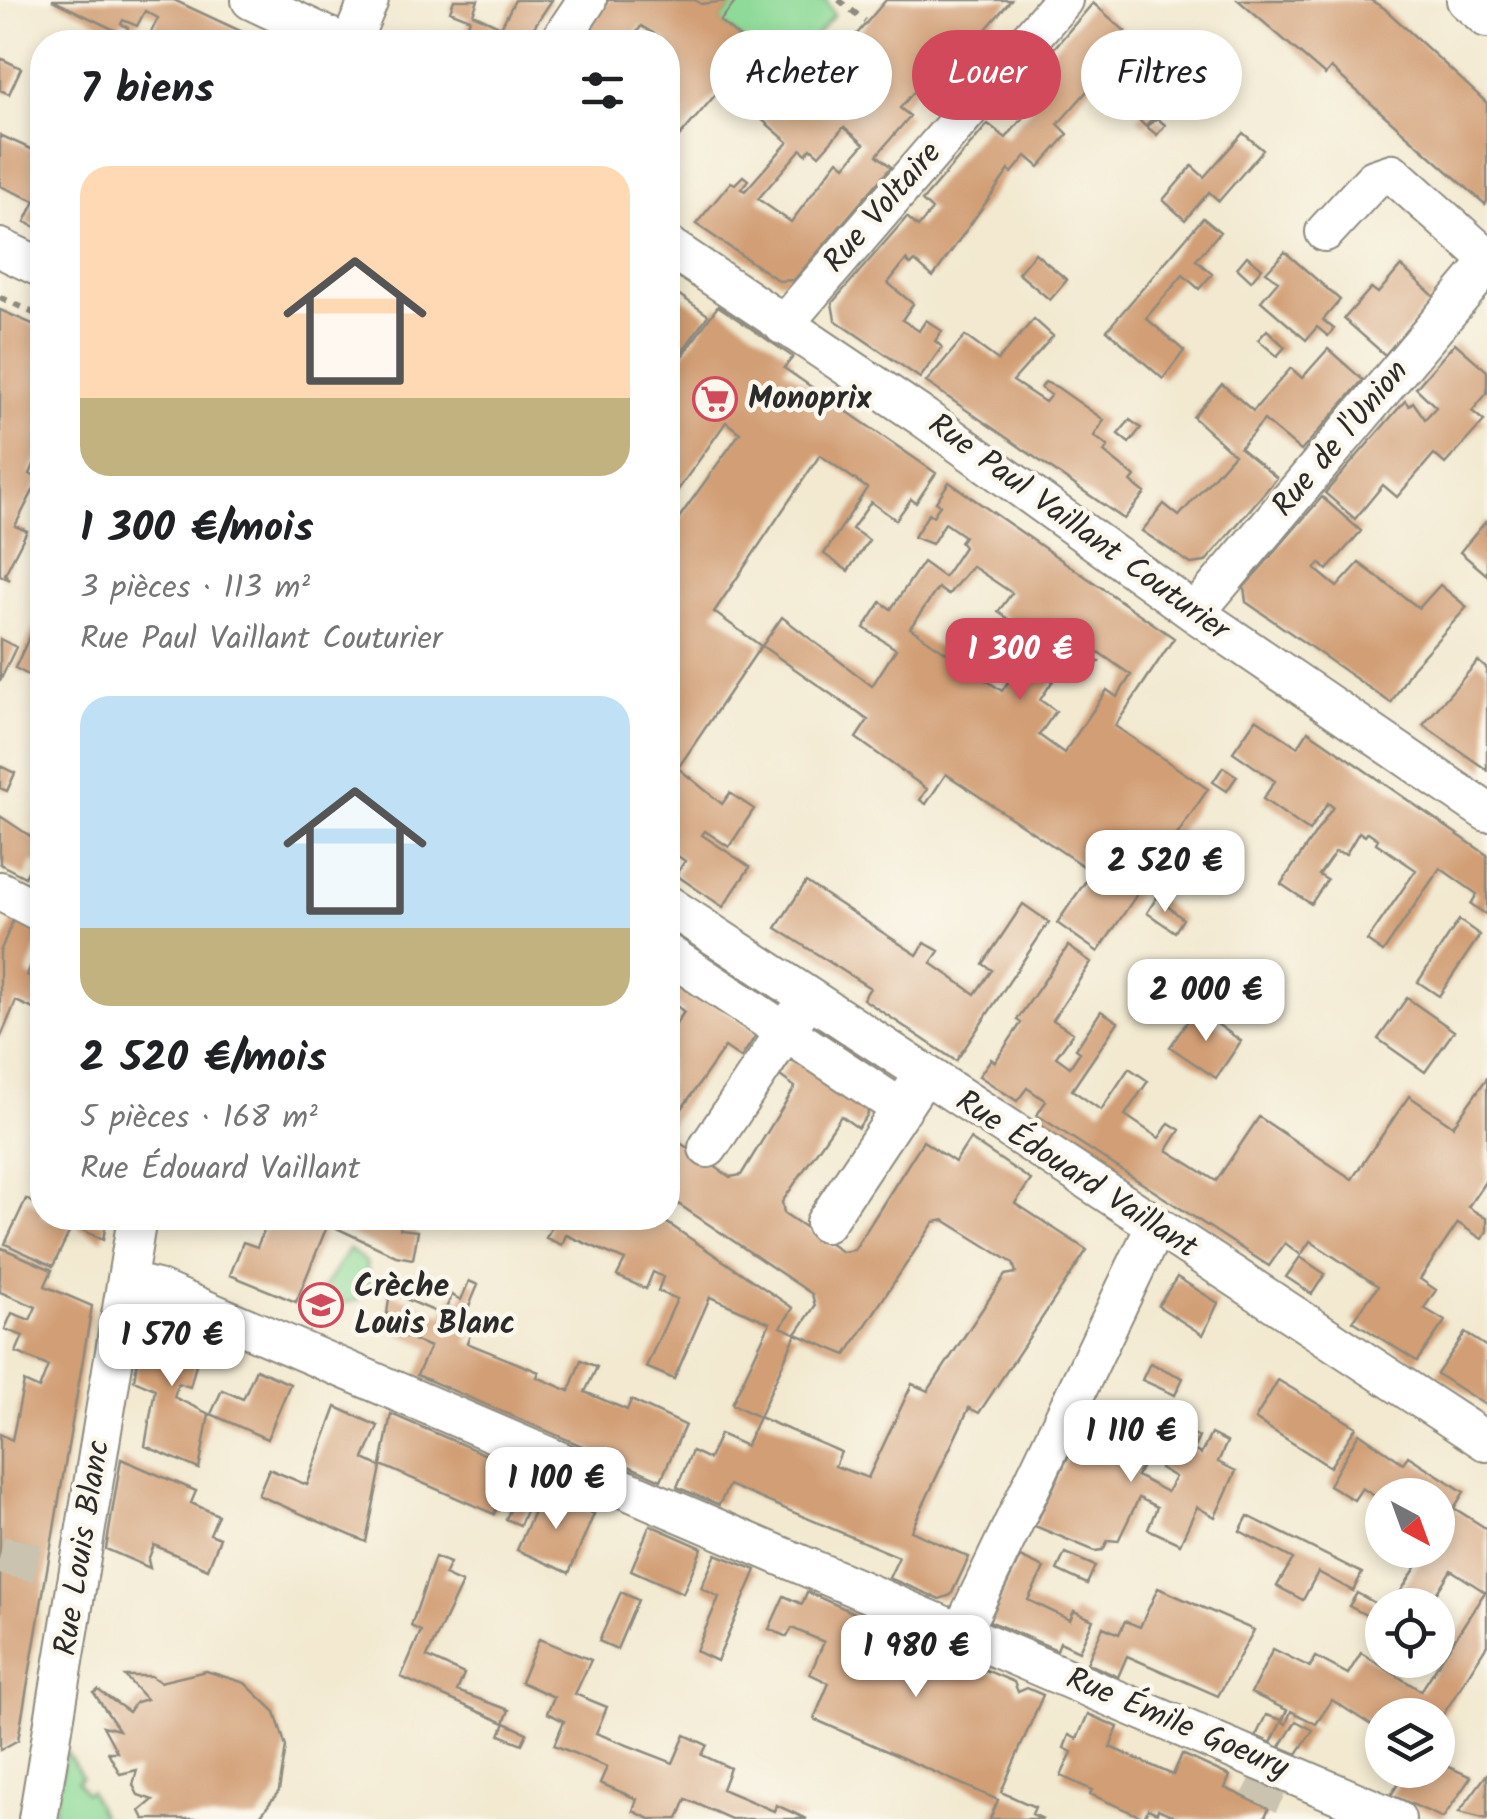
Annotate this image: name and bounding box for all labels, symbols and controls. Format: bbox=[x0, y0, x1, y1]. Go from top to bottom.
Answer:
chip: Acheter bbox=[710, 30, 892, 120]
chip: Louer bbox=[912, 30, 1061, 120]
chip: Filtres bbox=[1081, 30, 1242, 120]
text: 7 biens bbox=[80, 57, 214, 124]
icon: filters bbox=[575, 63, 630, 118]
street label: Rue Voltaire bbox=[811, 131, 955, 285]
icon: home bbox=[265, 231, 445, 411]
street label: Rue de l'Union bbox=[1260, 349, 1422, 529]
place label: Monoprix bbox=[748, 374, 872, 425]
supermarket icon: Monoprix bbox=[692, 376, 738, 422]
street label: Rue Paul Vaillant Couturier bbox=[916, 401, 1242, 657]
text: 1 300 €/mois bbox=[80, 496, 314, 563]
text: 3 pièces · 113 m² bbox=[80, 563, 310, 614]
text: Rue Paul Vaillant Couturier bbox=[80, 614, 442, 665]
pin: 1 300 € bbox=[928, 618, 1112, 703]
text: 1 300 € bbox=[968, 625, 1072, 676]
icon: home bbox=[265, 761, 445, 941]
pin: 2 520 € bbox=[1073, 830, 1257, 915]
text: 2 520 € bbox=[1108, 837, 1222, 888]
pin: 2 000 € bbox=[1114, 959, 1298, 1044]
text: 2 000 € bbox=[1150, 966, 1262, 1017]
text: 2 520 €/mois bbox=[80, 1026, 327, 1093]
street label: Rue Édouard Vaillant bbox=[945, 1077, 1208, 1273]
text: 5 pièces · 168 m² bbox=[80, 1093, 318, 1144]
text: Rue Édouard Vaillant bbox=[80, 1144, 360, 1195]
place label: Crèche Louis Blanc bbox=[354, 1262, 515, 1350]
school or university icon: Crèche Louis Blanc bbox=[298, 1282, 344, 1328]
pin: 1 570 € bbox=[80, 1304, 264, 1389]
text: 1 570 € bbox=[121, 1311, 223, 1362]
pin: 1 110 € bbox=[1039, 1400, 1223, 1485]
text: 1 110 € bbox=[1086, 1407, 1176, 1458]
street label: Rue Louis Blanc bbox=[41, 1437, 125, 1659]
pin: 1 100 € bbox=[464, 1447, 648, 1532]
text: 1 100 € bbox=[507, 1454, 605, 1505]
north arrow bbox=[1365, 1478, 1455, 1568]
map controls bbox=[1365, 1478, 1455, 1788]
button: locate bbox=[1365, 1588, 1455, 1678]
pin: 1 980 € bbox=[824, 1615, 1008, 1700]
text: 1 980 € bbox=[863, 1622, 969, 1673]
street label: Rue Émile Goeury bbox=[1058, 1654, 1297, 1794]
button: layers bbox=[1365, 1698, 1455, 1788]

